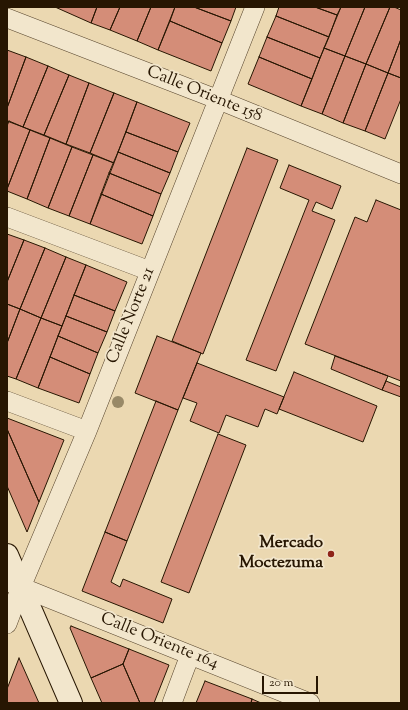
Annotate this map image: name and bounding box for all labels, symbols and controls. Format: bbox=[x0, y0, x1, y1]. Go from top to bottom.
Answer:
street label: Calle Oriente 158 bbox=[143, 62, 265, 128]
street label: Calle Norte 21 bbox=[103, 265, 161, 367]
place label: Mercado Moctezuma bbox=[239, 534, 323, 574]
marker: Mercado Moctezuma bbox=[326, 549, 336, 559]
street label: Calle Oriente 164 bbox=[97, 609, 221, 675]
scale bar bbox=[264, 668, 320, 694]
text: 20 m bbox=[269, 674, 293, 692]

